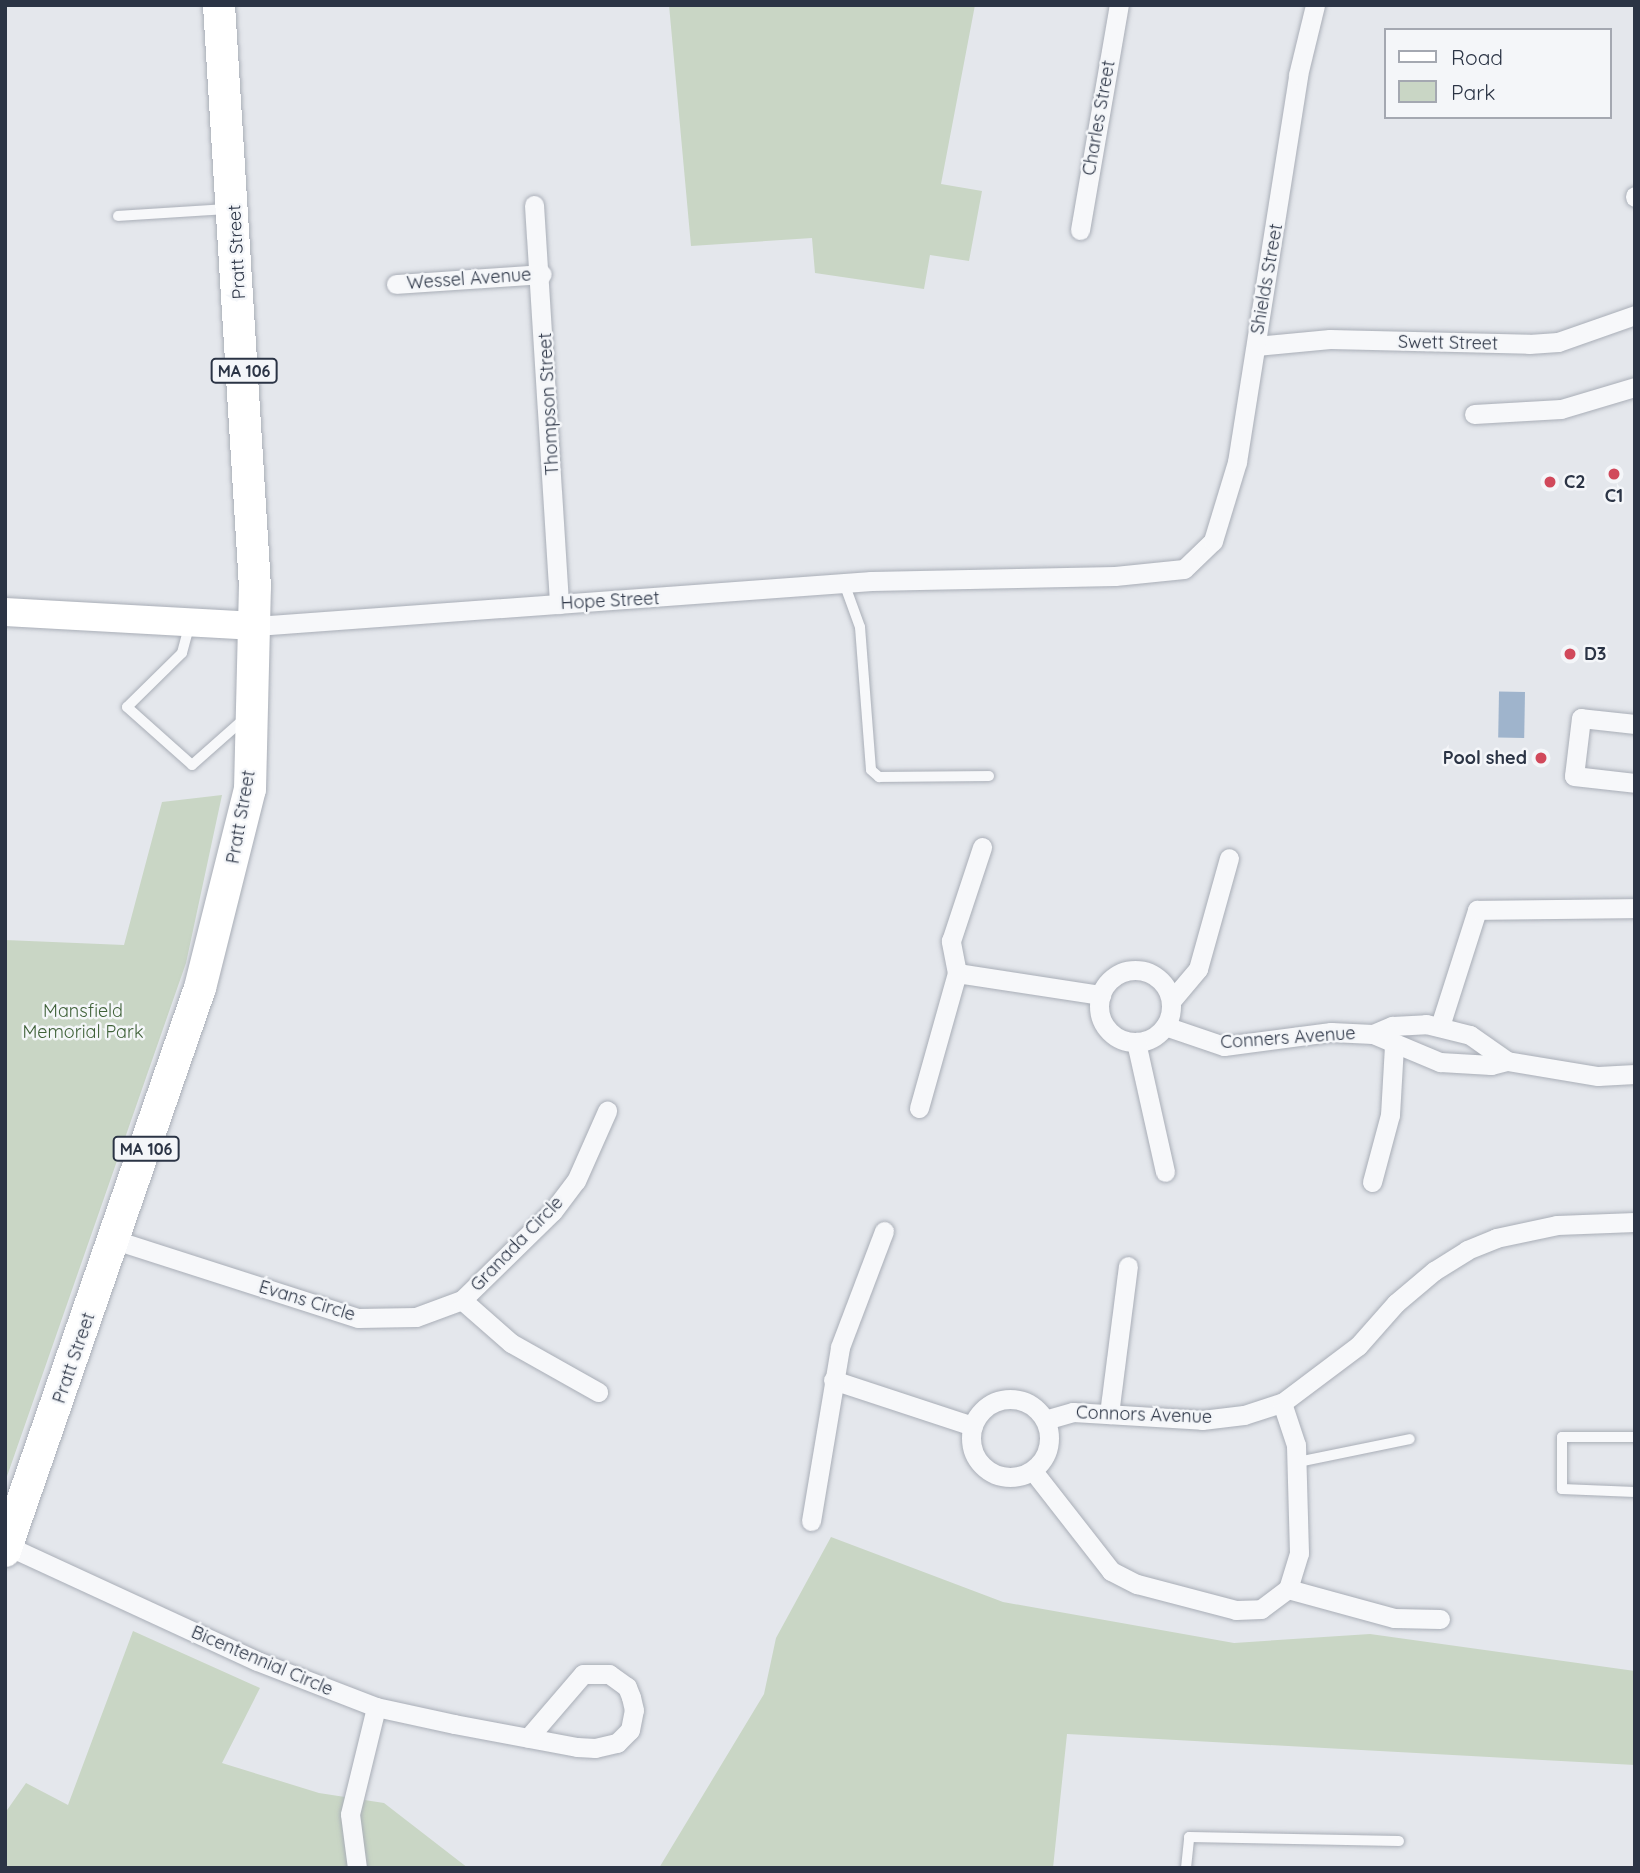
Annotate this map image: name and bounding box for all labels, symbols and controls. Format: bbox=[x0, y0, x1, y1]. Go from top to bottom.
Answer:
legend bbox=[1384, 28, 1612, 119]
text: Road bbox=[1451, 44, 1503, 70]
street label: Charles Street bbox=[1078, 59, 1120, 177]
text: Park bbox=[1451, 79, 1495, 105]
street label: Pratt Street bbox=[224, 204, 250, 300]
street label: Shields Street bbox=[1247, 222, 1287, 336]
street label: Wessel Avenue bbox=[406, 264, 532, 294]
street label: Swett Street bbox=[1398, 331, 1498, 355]
street label: Thompson Street bbox=[534, 332, 564, 476]
road number: MA 106 bbox=[209, 358, 279, 384]
marker: C1 bbox=[1606, 466, 1622, 482]
place label: C2 bbox=[1564, 471, 1586, 493]
marker: C2 bbox=[1542, 474, 1558, 490]
place label: C1 bbox=[1605, 485, 1623, 507]
street label: Hope Street bbox=[560, 588, 660, 614]
place label: D3 bbox=[1584, 643, 1607, 665]
marker: D3 bbox=[1562, 646, 1578, 662]
place label: Pool shed bbox=[1443, 747, 1527, 769]
marker: Pool shed bbox=[1533, 750, 1549, 766]
street label: Pratt Street bbox=[222, 769, 260, 865]
park label: Mansfield Memorial Park bbox=[22, 1001, 144, 1044]
street label: Conners Avenue bbox=[1220, 1023, 1356, 1053]
road number: MA 106 bbox=[111, 1136, 181, 1162]
street label: Granada Circle bbox=[466, 1192, 568, 1296]
street label: Evans Circle bbox=[256, 1276, 358, 1326]
street label: Pratt Street bbox=[48, 1310, 100, 1406]
street label: Connors Avenue bbox=[1076, 1402, 1212, 1428]
street label: Bicentennial Circle bbox=[188, 1621, 336, 1701]

